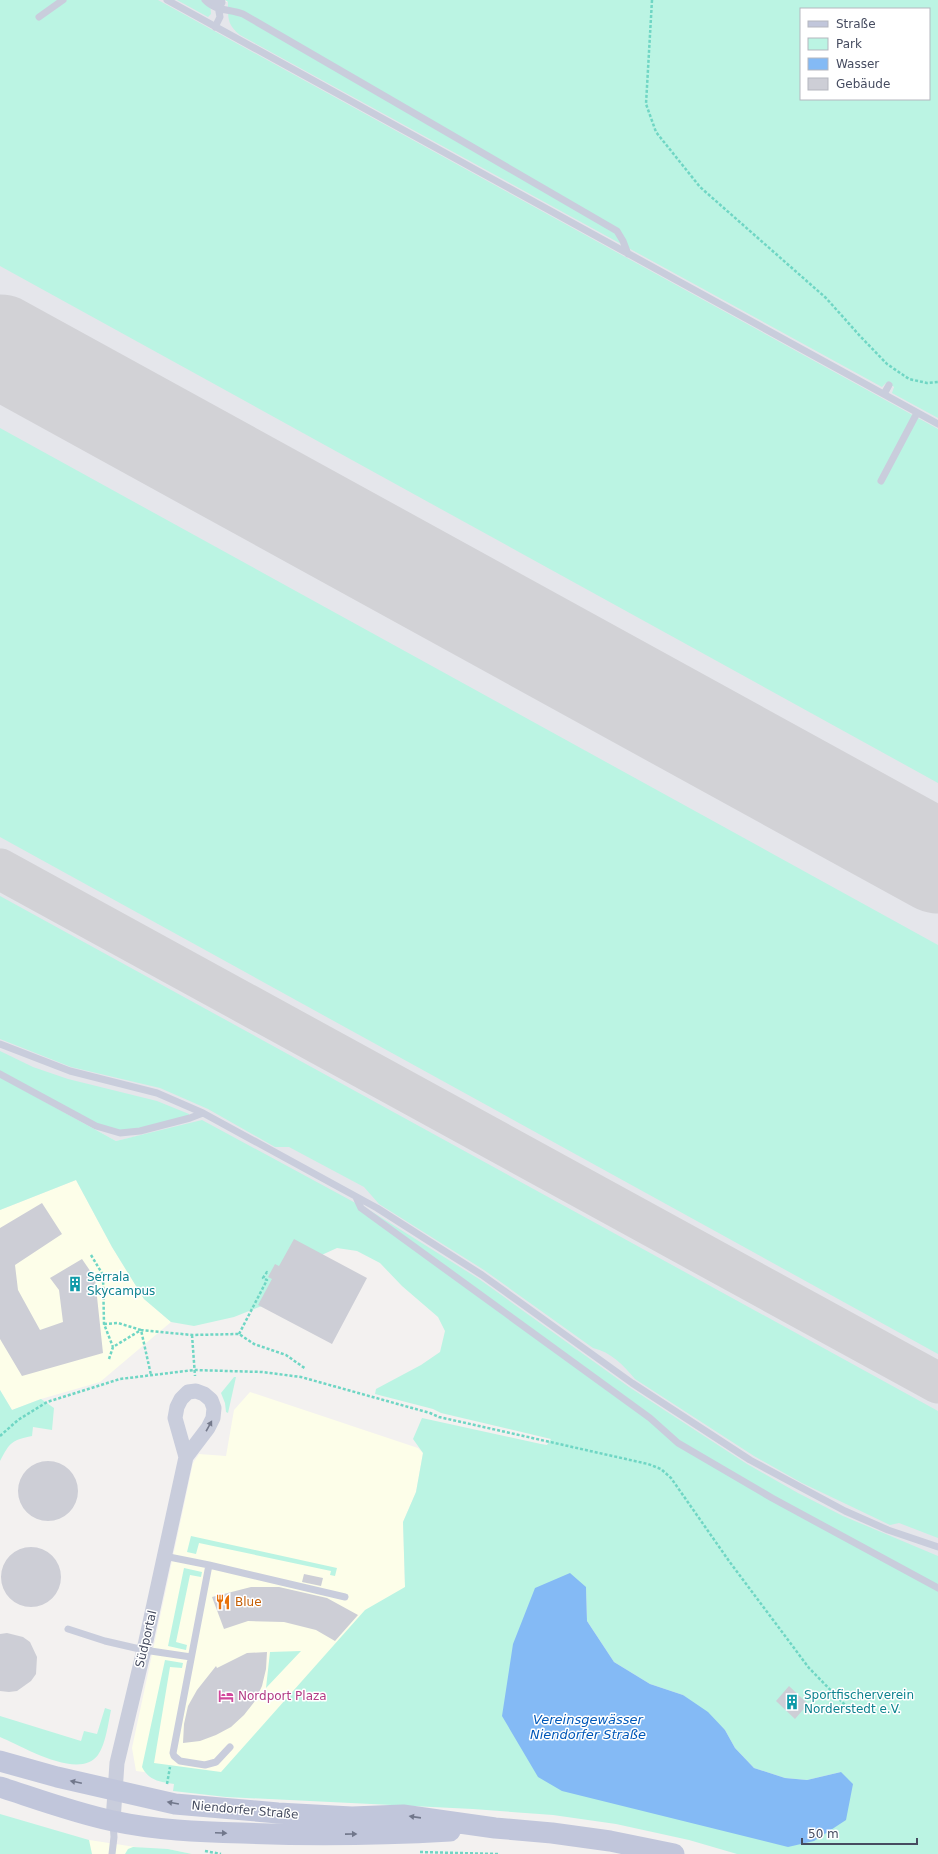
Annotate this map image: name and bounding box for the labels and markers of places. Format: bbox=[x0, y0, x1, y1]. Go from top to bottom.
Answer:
place label: Serrala Skycampus bbox=[87, 1270, 155, 1298]
building icon: Serrala Skycampus bbox=[66, 1275, 84, 1293]
restaurant icon: Blue bbox=[214, 1593, 232, 1611]
place label: Blue bbox=[235, 1595, 262, 1609]
hotel icon: Nordport Plaza bbox=[217, 1687, 235, 1705]
place label: Sportfischerverein Norderstedt e.V. bbox=[804, 1688, 914, 1716]
place label: Nordport Plaza bbox=[238, 1689, 327, 1703]
building icon: Sportfischerverein Norderstedt e.V. bbox=[783, 1693, 801, 1711]

